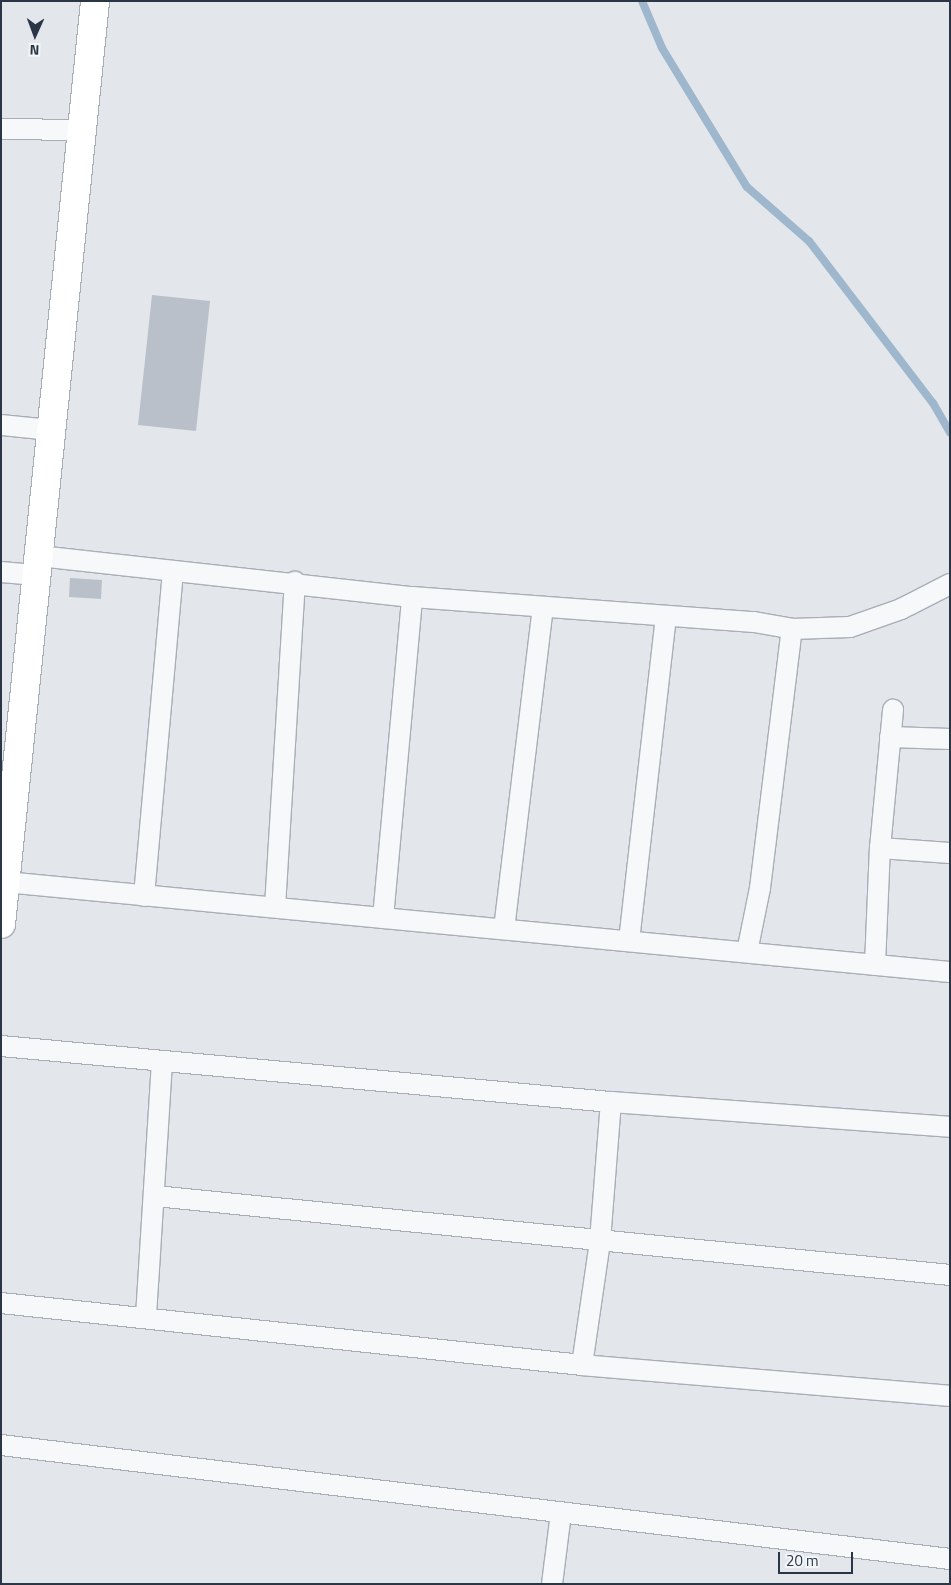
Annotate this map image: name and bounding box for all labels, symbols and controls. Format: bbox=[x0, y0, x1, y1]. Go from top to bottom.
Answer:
north arrow bbox=[10, 10, 60, 60]
text: N bbox=[29, 40, 40, 61]
scale bar bbox=[781, 1542, 856, 1574]
text: 20 m bbox=[786, 1549, 819, 1572]

